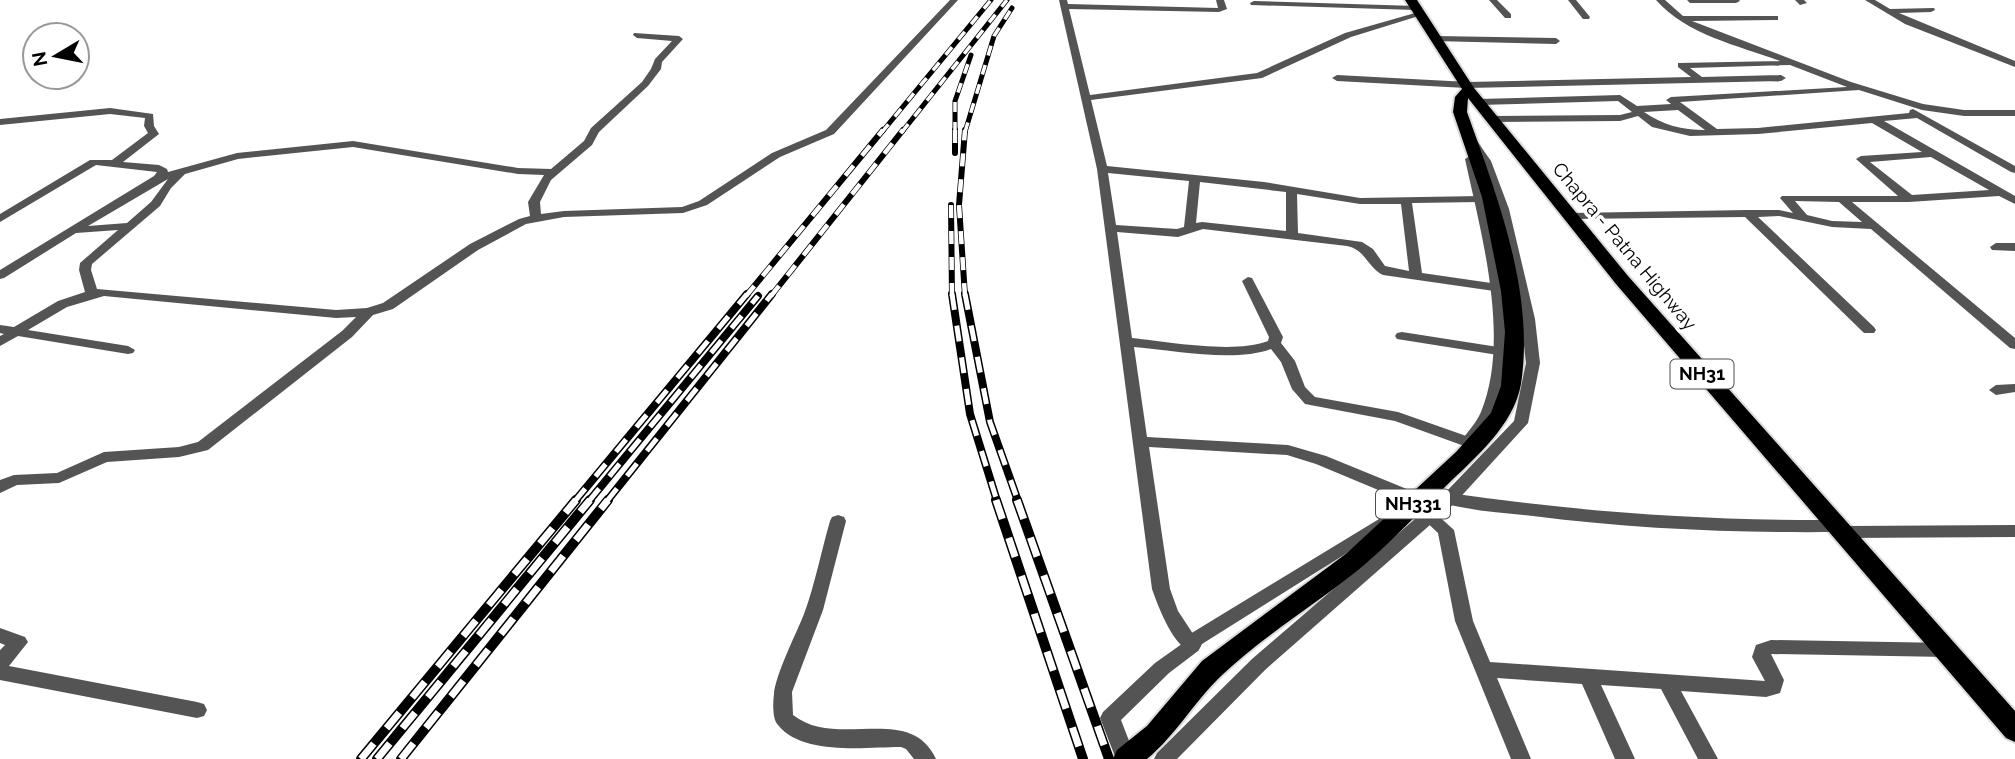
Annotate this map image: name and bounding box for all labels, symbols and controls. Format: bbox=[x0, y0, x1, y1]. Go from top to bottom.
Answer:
north arrow bbox=[21, 21, 91, 91]
text: N bbox=[27, 50, 51, 68]
street label: Chapra - Patna Highway bbox=[1548, 158, 1702, 334]
road number: NH31 bbox=[1670, 360, 1734, 388]
road number: NH331 bbox=[1376, 490, 1450, 518]

